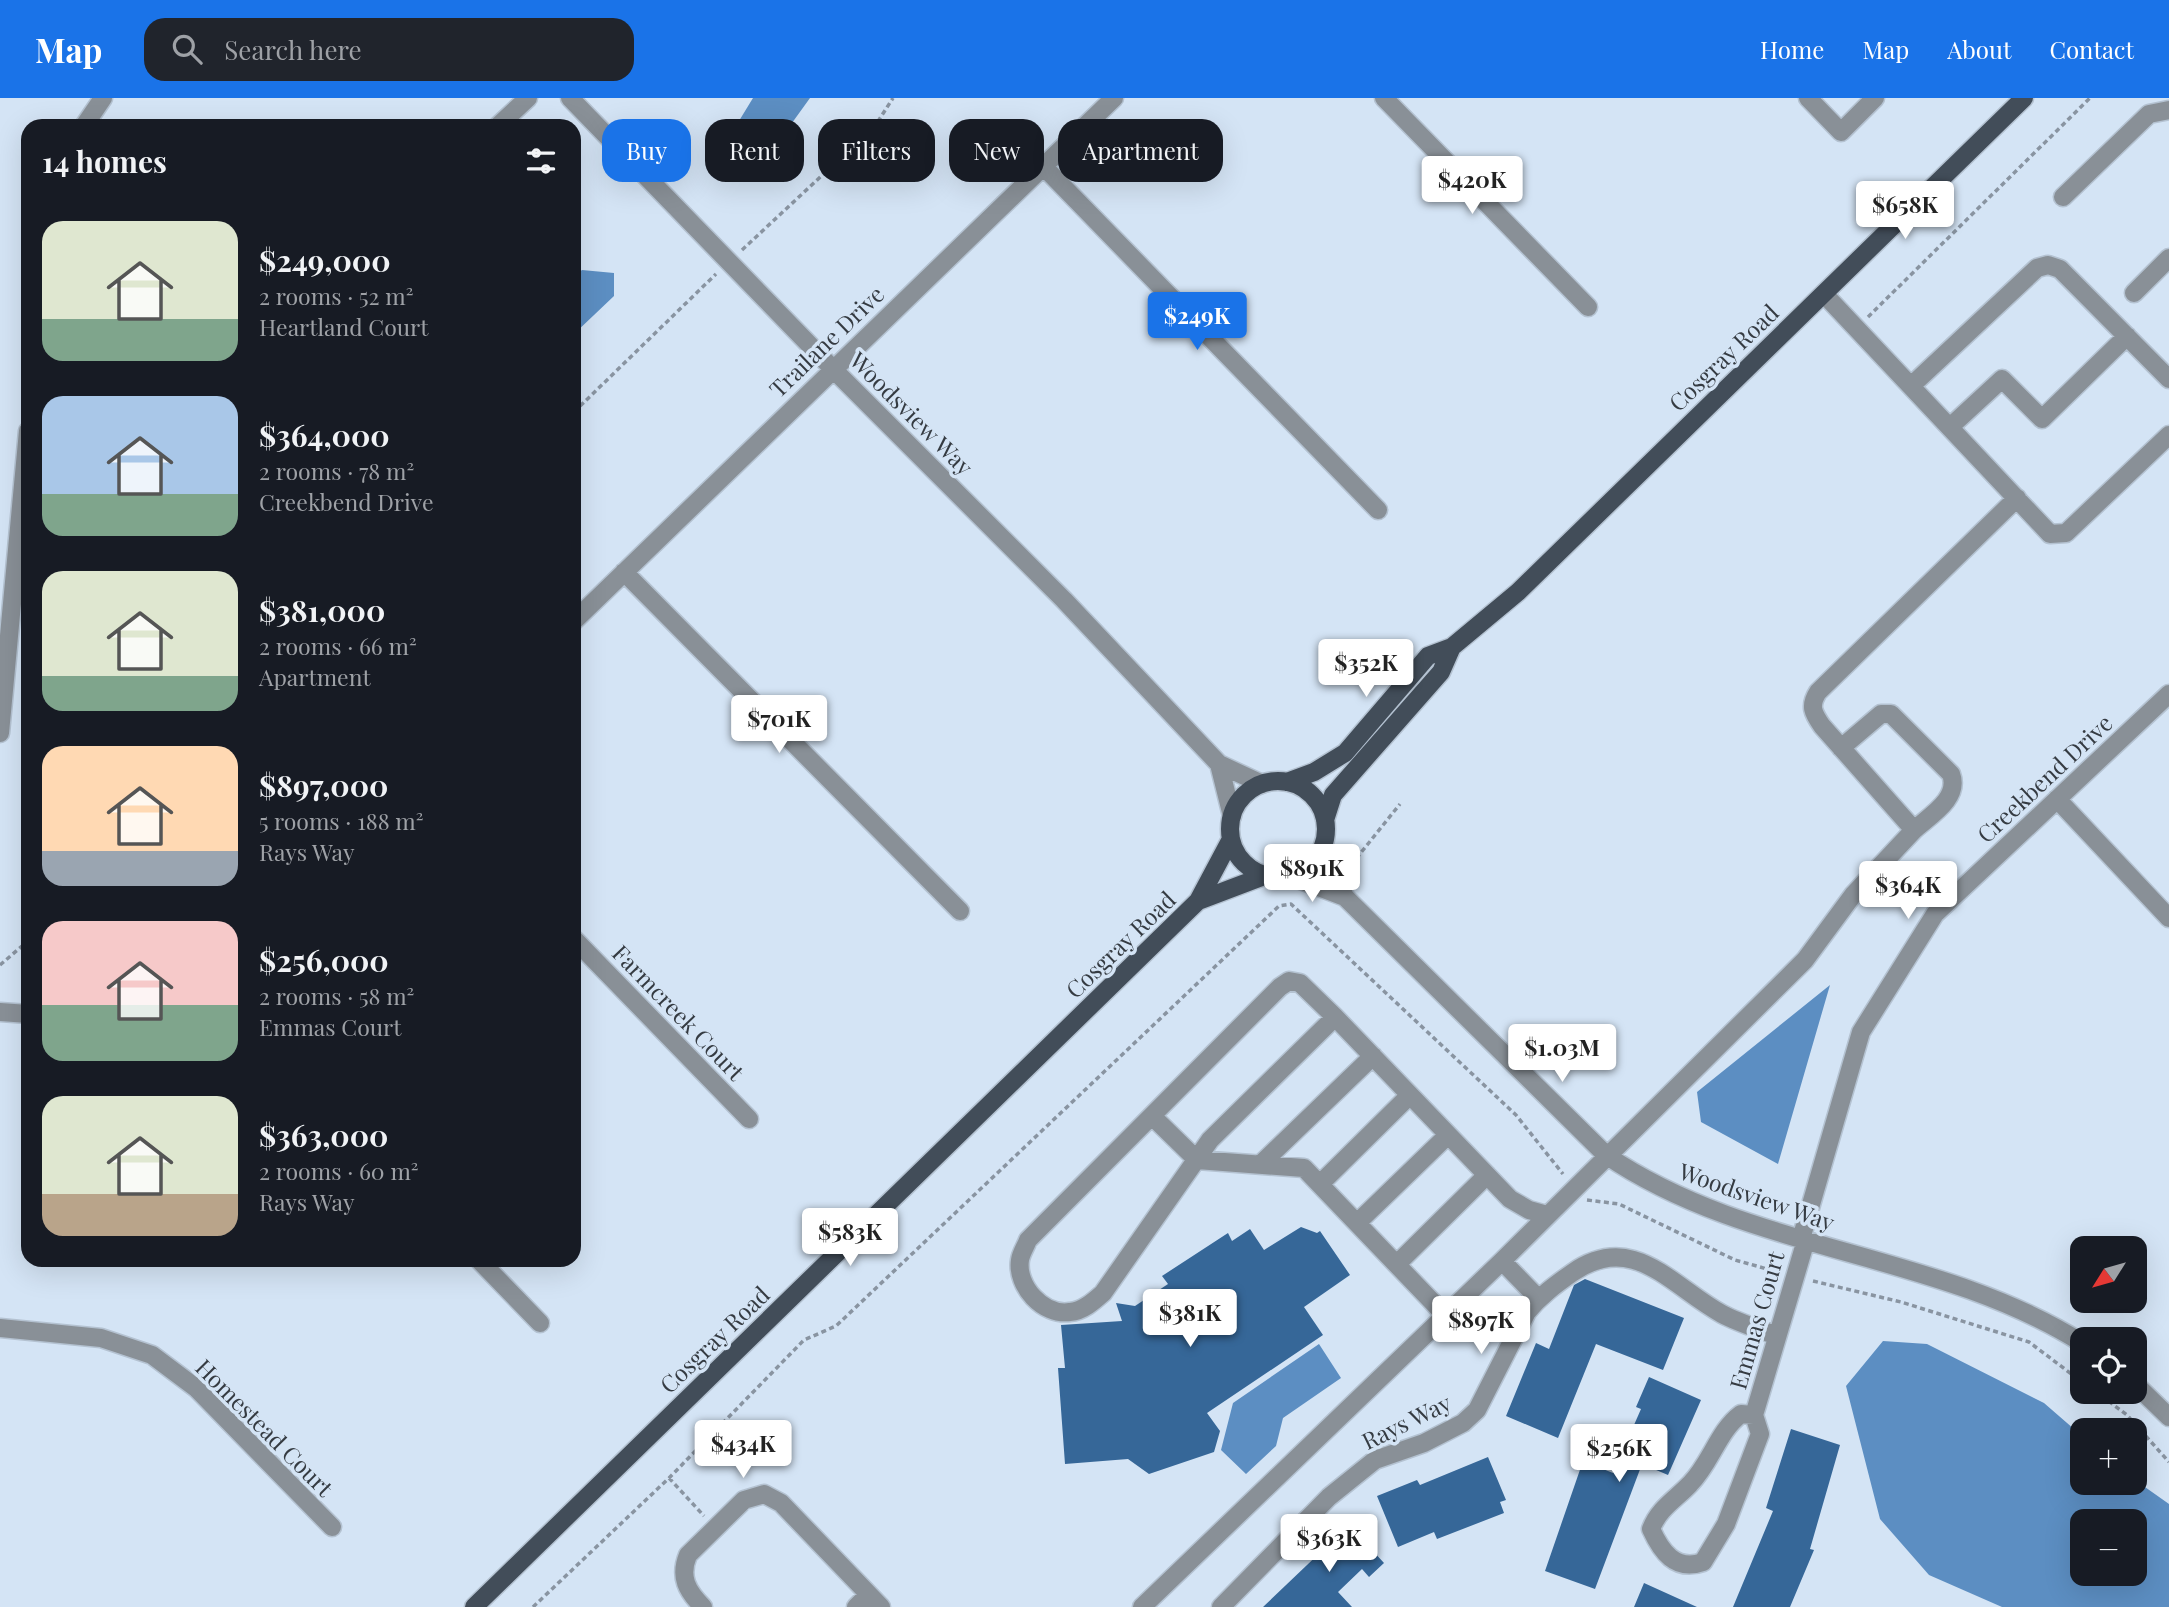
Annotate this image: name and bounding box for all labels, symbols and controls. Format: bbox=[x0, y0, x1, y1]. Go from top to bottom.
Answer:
search box bbox=[144, 18, 634, 81]
text: Map bbox=[35, 27, 102, 71]
icon: search bbox=[168, 30, 206, 68]
text: Search here bbox=[224, 32, 362, 67]
text: Home bbox=[1760, 33, 1824, 65]
text: Map bbox=[1862, 33, 1909, 65]
text: About bbox=[1947, 33, 2011, 65]
text: Contact bbox=[2049, 33, 2134, 65]
chip: Buy bbox=[602, 119, 691, 182]
chip: Rent bbox=[705, 119, 804, 182]
chip: Filters bbox=[818, 119, 935, 182]
chip: New bbox=[949, 119, 1044, 182]
chip: Apartment bbox=[1058, 119, 1223, 182]
text: 14 homes bbox=[42, 141, 167, 181]
icon: filters bbox=[522, 142, 560, 180]
pin: $420K bbox=[1423, 156, 1521, 216]
text: $420K bbox=[1438, 163, 1506, 194]
pin: $658K bbox=[1856, 181, 1954, 241]
text: $658K bbox=[1872, 188, 1938, 219]
text: $249,000 bbox=[259, 240, 391, 280]
icon: home bbox=[98, 249, 182, 333]
street label: Trailane Drive bbox=[762, 278, 890, 404]
text: 2 rooms · 52 m² bbox=[259, 280, 413, 311]
pin: $249K bbox=[1148, 292, 1246, 352]
street label: Cosgray Road bbox=[1661, 297, 1785, 417]
text: $249K bbox=[1164, 299, 1230, 330]
text: Heartland Court bbox=[259, 311, 429, 342]
street label: Woodsview Way bbox=[843, 344, 981, 482]
text: $364,000 bbox=[259, 415, 390, 455]
icon: home bbox=[98, 424, 182, 508]
text: 2 rooms · 78 m² bbox=[259, 455, 414, 486]
text: Creekbend Drive bbox=[259, 486, 434, 517]
text: $381,000 bbox=[259, 590, 385, 630]
icon: home bbox=[98, 599, 182, 683]
text: 2 rooms · 66 m² bbox=[259, 630, 417, 661]
pin: $352K bbox=[1317, 640, 1415, 699]
text: $352K bbox=[1334, 646, 1398, 677]
text: Apartment bbox=[259, 661, 371, 692]
pin: $701K bbox=[730, 696, 828, 755]
text: $701K bbox=[747, 702, 811, 733]
street label: Creekbend Drive bbox=[1970, 707, 2118, 849]
text: $897,000 bbox=[259, 765, 388, 805]
icon: home bbox=[98, 774, 182, 858]
text: 5 rooms · 188 m² bbox=[259, 805, 424, 836]
text: Rays Way bbox=[259, 836, 354, 867]
pin: $891K bbox=[1263, 844, 1361, 904]
text: $891K bbox=[1280, 851, 1344, 882]
pin: $364K bbox=[1859, 862, 1957, 921]
text: $364K bbox=[1875, 868, 1941, 899]
street label: Cosgray Road bbox=[1058, 884, 1182, 1004]
street label: Farmcreek Court bbox=[606, 937, 752, 1087]
text: $256,000 bbox=[259, 940, 389, 980]
icon: home bbox=[98, 949, 182, 1033]
text: 2 rooms · 58 m² bbox=[259, 980, 414, 1011]
text: Emmas Court bbox=[259, 1011, 402, 1042]
pin: $1.03M bbox=[1505, 1024, 1619, 1084]
text: $1.03M bbox=[1524, 1031, 1600, 1062]
text: $363,000 bbox=[259, 1115, 388, 1155]
icon: home bbox=[98, 1124, 182, 1208]
text: 2 rooms · 60 m² bbox=[259, 1155, 419, 1186]
street label: Woodsview Way bbox=[1674, 1155, 1839, 1237]
text: Rays Way bbox=[259, 1186, 354, 1217]
pin: $583K bbox=[801, 1208, 899, 1268]
text: $583K bbox=[818, 1215, 882, 1246]
north arrow bbox=[2070, 1236, 2147, 1312]
map controls bbox=[2070, 1236, 2147, 1586]
street label: Emmas Court bbox=[1721, 1246, 1791, 1393]
street label: Cosgray Road bbox=[652, 1279, 776, 1399]
pin: $381K bbox=[1141, 1290, 1239, 1349]
text: $381K bbox=[1159, 1296, 1221, 1327]
pin: $897K bbox=[1432, 1296, 1530, 1356]
text: $897K bbox=[1448, 1303, 1514, 1334]
button: locate bbox=[2070, 1327, 2147, 1404]
street label: Homestead Court bbox=[190, 1352, 341, 1503]
street label: Rays Way bbox=[1356, 1386, 1456, 1456]
button: + bbox=[2070, 1418, 2147, 1495]
pin: $434K bbox=[694, 1420, 792, 1480]
pin: $256K bbox=[1570, 1424, 1668, 1484]
text: $434K bbox=[711, 1427, 775, 1458]
text: $256K bbox=[1586, 1431, 1652, 1462]
button: − bbox=[2070, 1509, 2147, 1586]
pin: $363K bbox=[1280, 1514, 1378, 1574]
text: $363K bbox=[1297, 1521, 1361, 1552]

